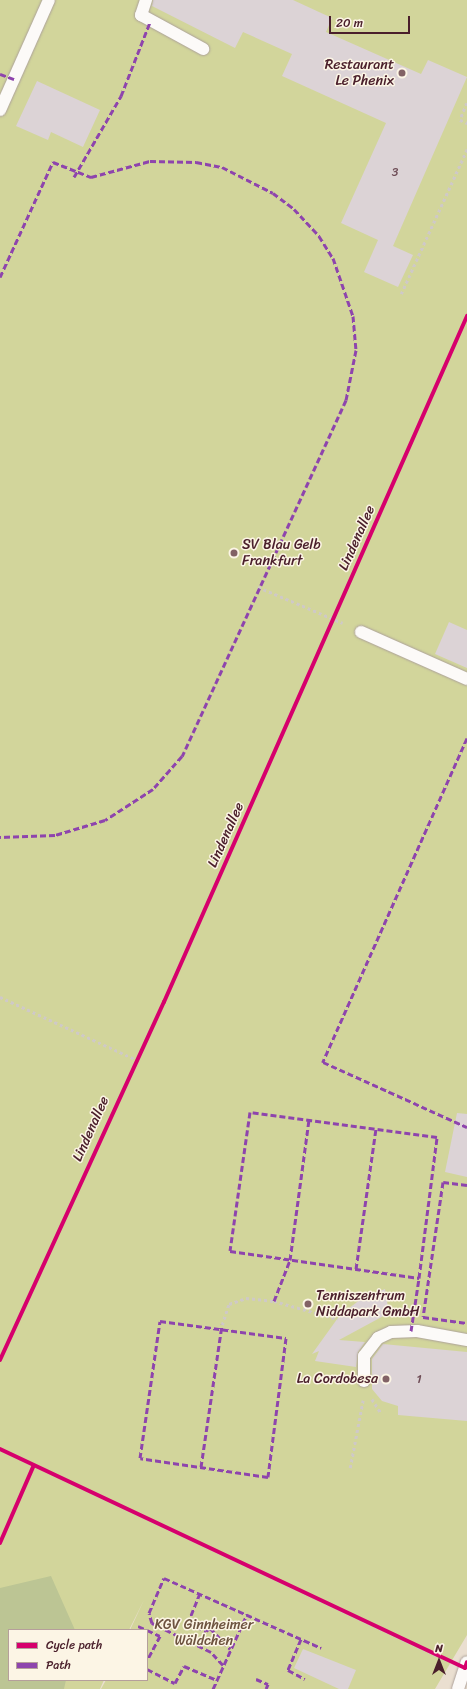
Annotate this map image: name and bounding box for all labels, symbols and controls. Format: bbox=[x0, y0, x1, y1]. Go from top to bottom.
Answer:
scale bar bbox=[331, 8, 412, 34]
text: 20 m bbox=[336, 12, 363, 34]
place label: Restaurant Le Phenix bbox=[325, 57, 394, 90]
marker: Restaurant Le Phenix bbox=[397, 68, 407, 78]
house number: 3 bbox=[392, 166, 398, 180]
street label: Lindenallee bbox=[335, 503, 379, 573]
place label: SV Blau Gelb Frankfurt bbox=[242, 537, 321, 570]
marker: SV Blau Gelb Frankfurt bbox=[229, 548, 239, 558]
street label: Lindenallee bbox=[204, 800, 248, 870]
street label: Lindenallee bbox=[69, 1094, 113, 1164]
place label: Tenniszentrum Niddapark GmbH bbox=[316, 1288, 419, 1320]
marker: Tenniszentrum Niddapark GmbH bbox=[303, 1299, 313, 1309]
place label: La Cordobesa bbox=[297, 1371, 378, 1387]
house number: 1 bbox=[416, 1373, 422, 1387]
marker: La Cordobesa bbox=[381, 1374, 391, 1384]
park label: KGV Ginnheimer Wäldchen bbox=[155, 1617, 253, 1650]
legend bbox=[8, 1629, 148, 1681]
text: Cycle path bbox=[46, 1634, 102, 1656]
text: N bbox=[435, 1639, 443, 1658]
north arrow bbox=[419, 1641, 459, 1681]
text: Path bbox=[46, 1654, 71, 1676]

